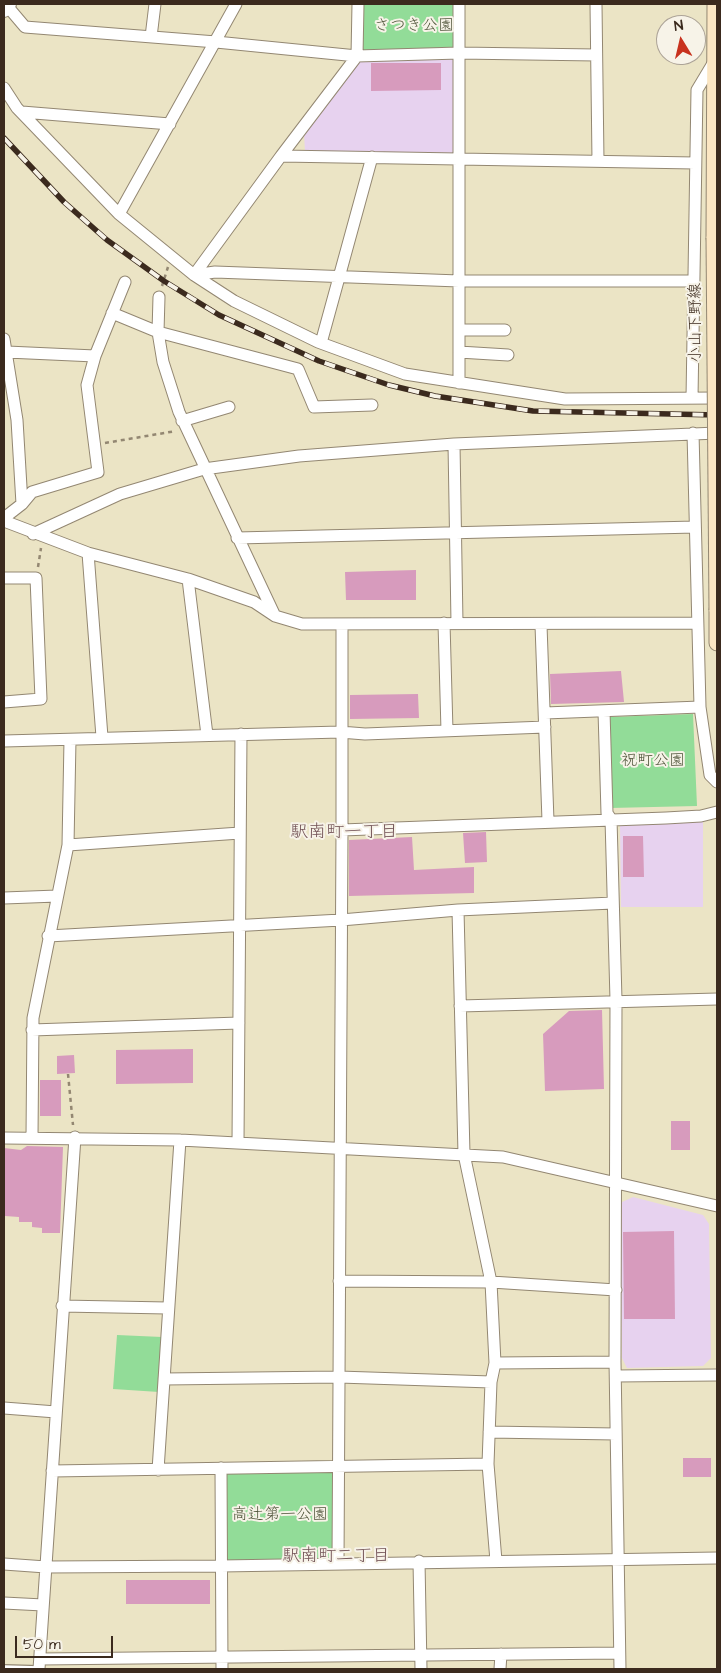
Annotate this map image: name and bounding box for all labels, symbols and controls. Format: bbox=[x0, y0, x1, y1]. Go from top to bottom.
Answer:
north arrow bbox=[656, 15, 706, 65]
text: N bbox=[673, 16, 685, 37]
park label: さつき公園 bbox=[374, 17, 454, 37]
street label: 小山下野線 bbox=[687, 283, 707, 363]
park label: 祝町公園 bbox=[621, 752, 685, 772]
district label: 駅南町一丁目 bbox=[290, 822, 398, 844]
park label: 高辻第一公園 bbox=[232, 1506, 328, 1526]
district label: 駅南町二丁目 bbox=[282, 1546, 390, 1568]
scale bar bbox=[18, 1626, 115, 1658]
text: 50 m bbox=[23, 1634, 61, 1655]

